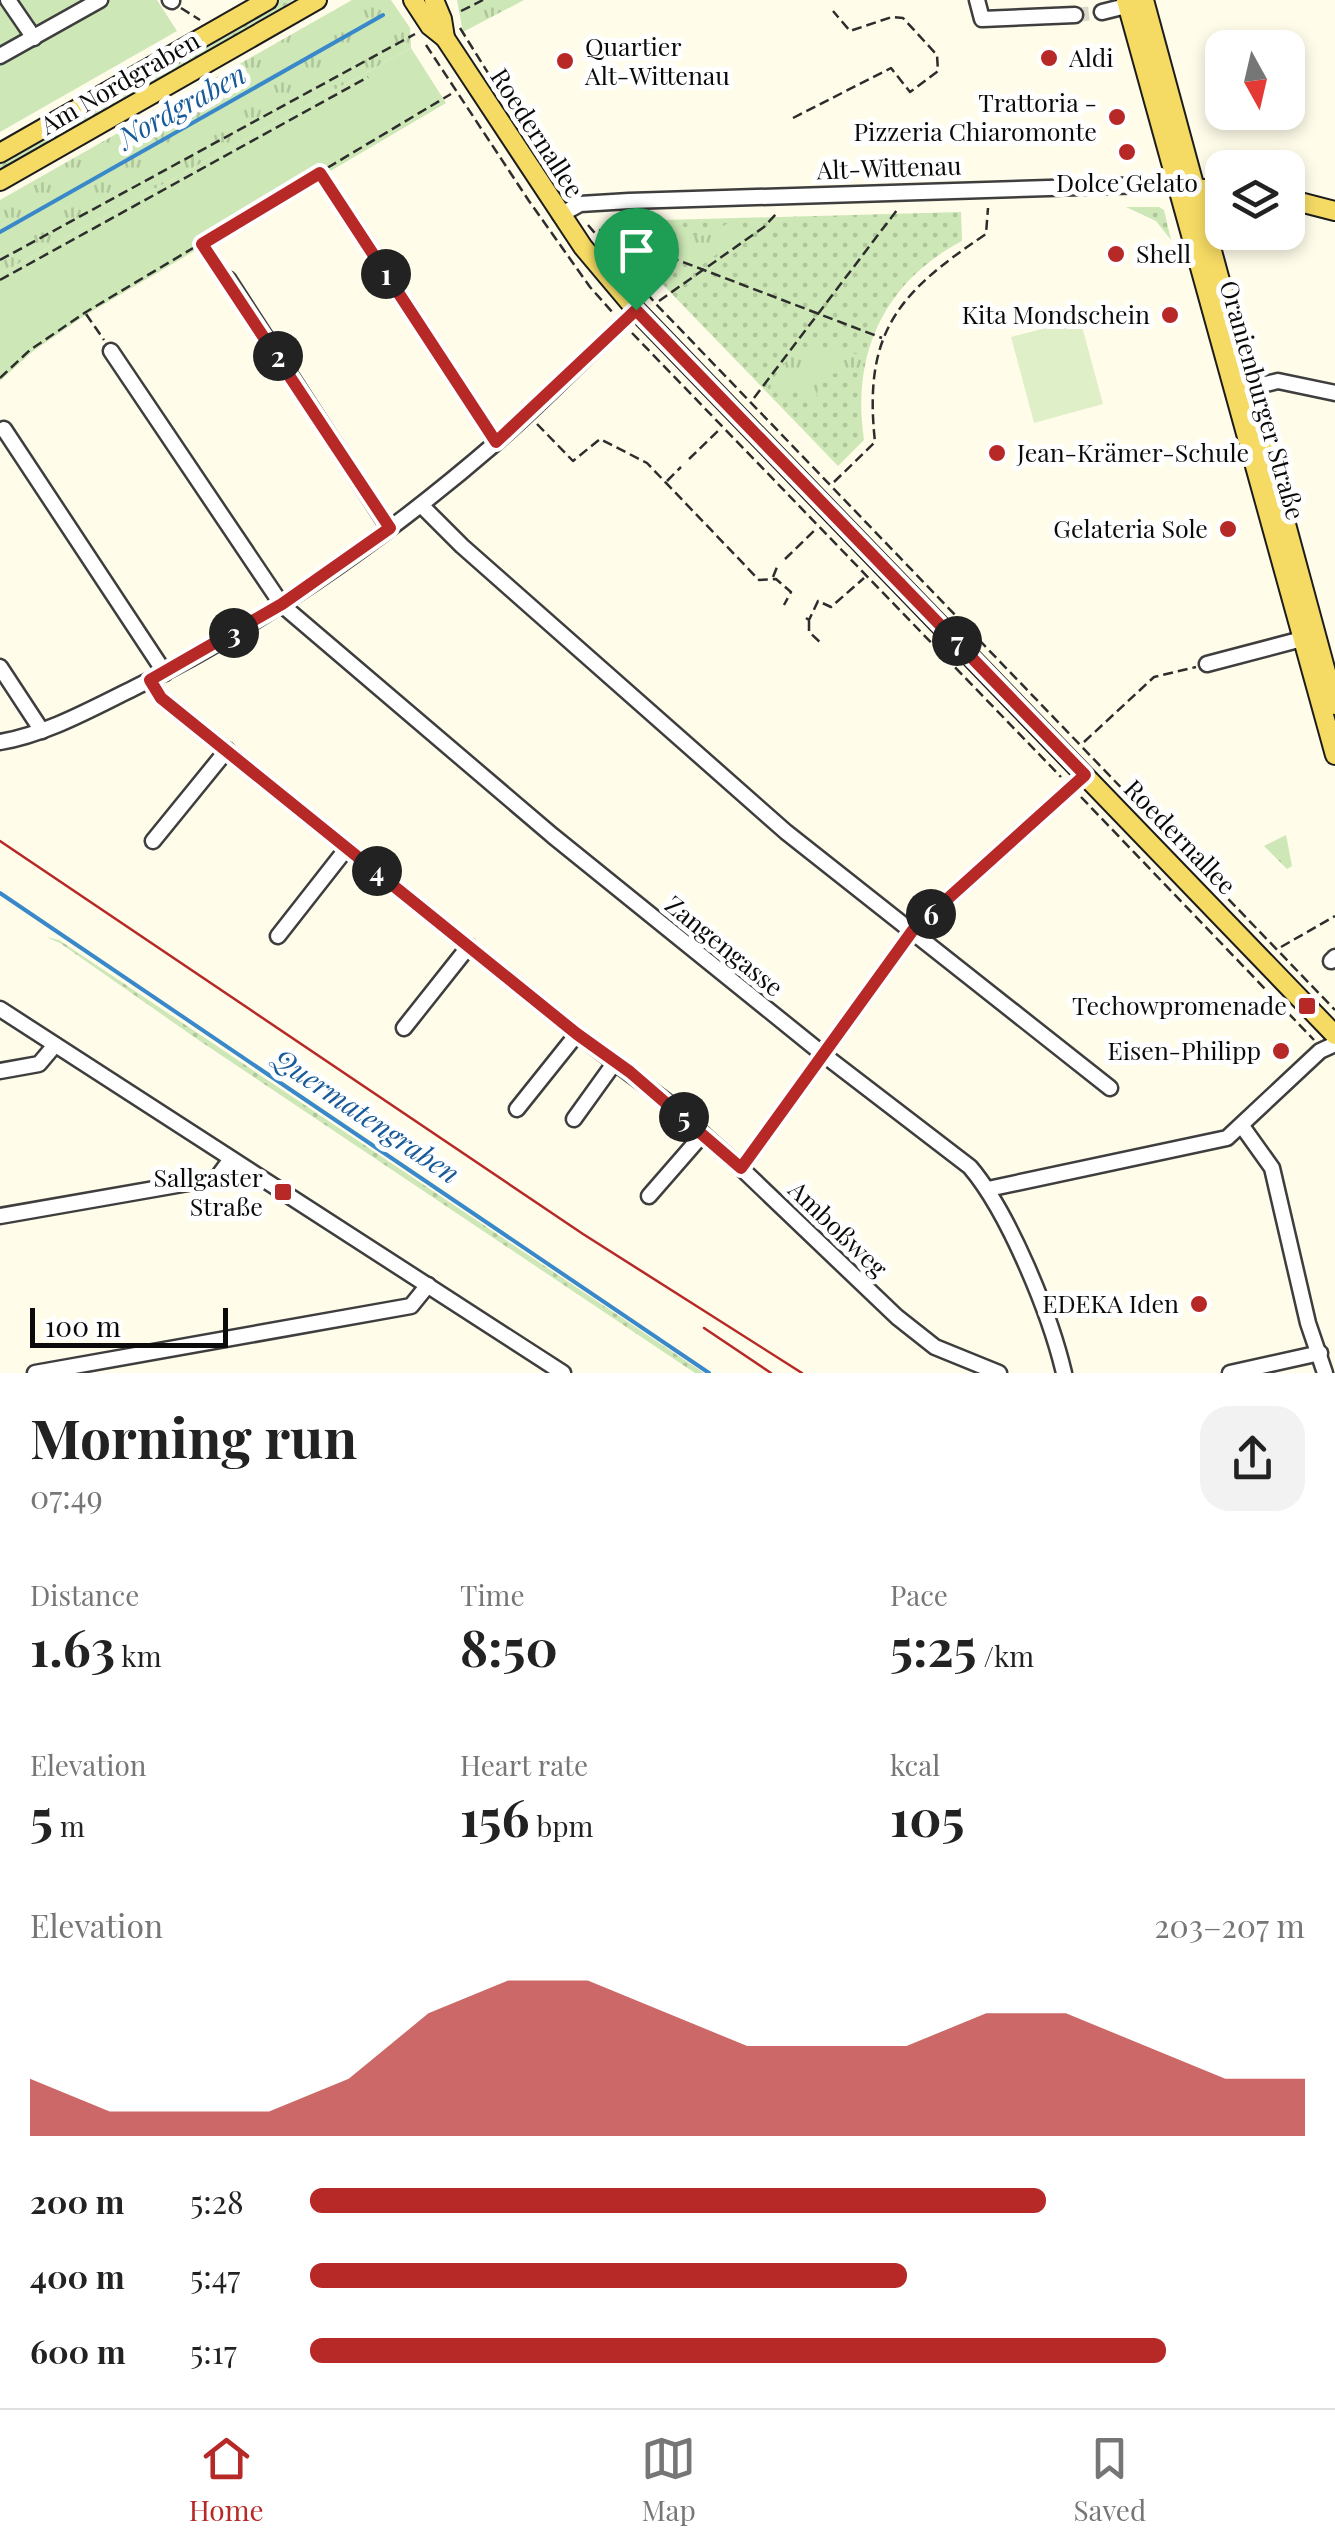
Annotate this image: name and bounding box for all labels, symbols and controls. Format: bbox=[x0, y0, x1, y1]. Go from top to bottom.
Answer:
street label: Am Nordgraben bbox=[35, 25, 205, 141]
place label: Quartier Alt-Wittenau bbox=[584, 29, 730, 91]
north arrow bbox=[1205, 30, 1305, 130]
map controls bbox=[1205, 30, 1305, 250]
place label: Aldi bbox=[1068, 40, 1114, 73]
marker: Aldi bbox=[1038, 47, 1060, 69]
marker: Quartier Alt-Wittenau bbox=[554, 50, 576, 72]
water label: Nordgraben bbox=[112, 57, 252, 155]
street label: Roedernallee bbox=[484, 61, 592, 203]
place label: Trattoria - Pizzeria Chiaromonte bbox=[853, 85, 1097, 147]
marker: Trattoria - Pizzeria Chiaromonte bbox=[1106, 106, 1128, 128]
marker: Dolce Gelato bbox=[1116, 141, 1138, 163]
street label: Alt-Wittenau bbox=[815, 147, 962, 186]
button: layers bbox=[1205, 150, 1305, 250]
place label: Dolce Gelato bbox=[1056, 165, 1198, 198]
pin bbox=[594, 208, 679, 311]
icon: arrive bbox=[609, 223, 664, 278]
place label: Shell bbox=[1136, 236, 1191, 269]
marker: Shell bbox=[1105, 243, 1127, 265]
pin: 1 bbox=[361, 249, 411, 299]
text: 1 bbox=[381, 255, 391, 292]
street label: Oranienburger Straße bbox=[1214, 276, 1313, 523]
place label: Kita Mondschein bbox=[962, 297, 1150, 330]
marker: Kita Mondschein bbox=[1159, 304, 1181, 326]
pin: 2 bbox=[253, 331, 303, 381]
text: 2 bbox=[271, 337, 285, 374]
place label: Jean-Krämer-Schule bbox=[1016, 435, 1249, 468]
marker: Jean-Krämer-Schule bbox=[986, 442, 1008, 464]
place label: Gelateria Sole bbox=[1053, 511, 1208, 544]
marker: Gelateria Sole bbox=[1217, 518, 1239, 540]
pin: 3 bbox=[209, 608, 259, 658]
text: 3 bbox=[227, 614, 241, 651]
pin: 7 bbox=[932, 616, 982, 666]
text: 7 bbox=[951, 622, 963, 659]
street label: Roedernallee bbox=[1118, 771, 1244, 900]
pin: 4 bbox=[352, 846, 402, 896]
text: 4 bbox=[370, 852, 384, 889]
street label: Zangengasse bbox=[659, 887, 791, 1003]
pin: 6 bbox=[906, 889, 956, 939]
text: 6 bbox=[923, 895, 939, 932]
place label: Techowpromenade bbox=[1072, 988, 1287, 1021]
marker: Techowpromenade bbox=[1296, 995, 1318, 1017]
place label: Eisen-Philipp bbox=[1108, 1033, 1261, 1066]
water label: Quermatengraben bbox=[265, 1037, 467, 1191]
marker: Eisen-Philipp bbox=[1270, 1040, 1292, 1062]
pin: 5 bbox=[659, 1092, 709, 1142]
text: 5 bbox=[678, 1098, 690, 1135]
place label: Sallgaster Straße bbox=[154, 1160, 263, 1222]
street label: Amboßweg bbox=[782, 1172, 896, 1284]
marker: Sallgaster Straße bbox=[272, 1181, 294, 1203]
place label: EDEKA Iden bbox=[1042, 1286, 1179, 1319]
marker: EDEKA Iden bbox=[1188, 1293, 1210, 1315]
scale bar bbox=[30, 1303, 228, 1348]
text: 100 m bbox=[45, 1307, 121, 1344]
text: Morning run bbox=[30, 1399, 357, 1473]
button: share bbox=[1200, 1406, 1305, 1511]
text: 07:49 bbox=[30, 1474, 103, 1517]
text: Distance bbox=[30, 1576, 139, 1613]
text: Time bbox=[460, 1576, 525, 1613]
text: Pace bbox=[890, 1576, 948, 1613]
text: 1.63 bbox=[30, 1613, 115, 1680]
text: 8:50 bbox=[460, 1613, 558, 1680]
text: 5:25 bbox=[890, 1613, 977, 1680]
text: km bbox=[115, 1637, 162, 1674]
text: /km bbox=[977, 1637, 1034, 1674]
text: Elevation bbox=[30, 1746, 146, 1783]
text: Heart rate bbox=[460, 1746, 588, 1783]
text: kcal bbox=[890, 1746, 940, 1783]
text: 5 bbox=[30, 1783, 53, 1850]
text: 156 bbox=[460, 1783, 530, 1850]
text: 105 bbox=[890, 1783, 964, 1850]
text: m bbox=[53, 1807, 85, 1844]
text: bpm bbox=[530, 1807, 593, 1844]
text: Elevation bbox=[30, 1903, 163, 1946]
text: 203–207 m bbox=[1154, 1903, 1305, 1946]
text: 200 m bbox=[30, 2179, 124, 2222]
text: 5:28 bbox=[190, 2179, 244, 2222]
text: 400 m bbox=[30, 2254, 125, 2297]
text: 5:47 bbox=[190, 2254, 240, 2297]
text: 600 m bbox=[30, 2329, 126, 2372]
text: 5:17 bbox=[190, 2329, 237, 2372]
tab: Home bbox=[189, 2431, 264, 2528]
tab: Map bbox=[641, 2431, 696, 2528]
tab: Saved bbox=[1073, 2431, 1146, 2528]

